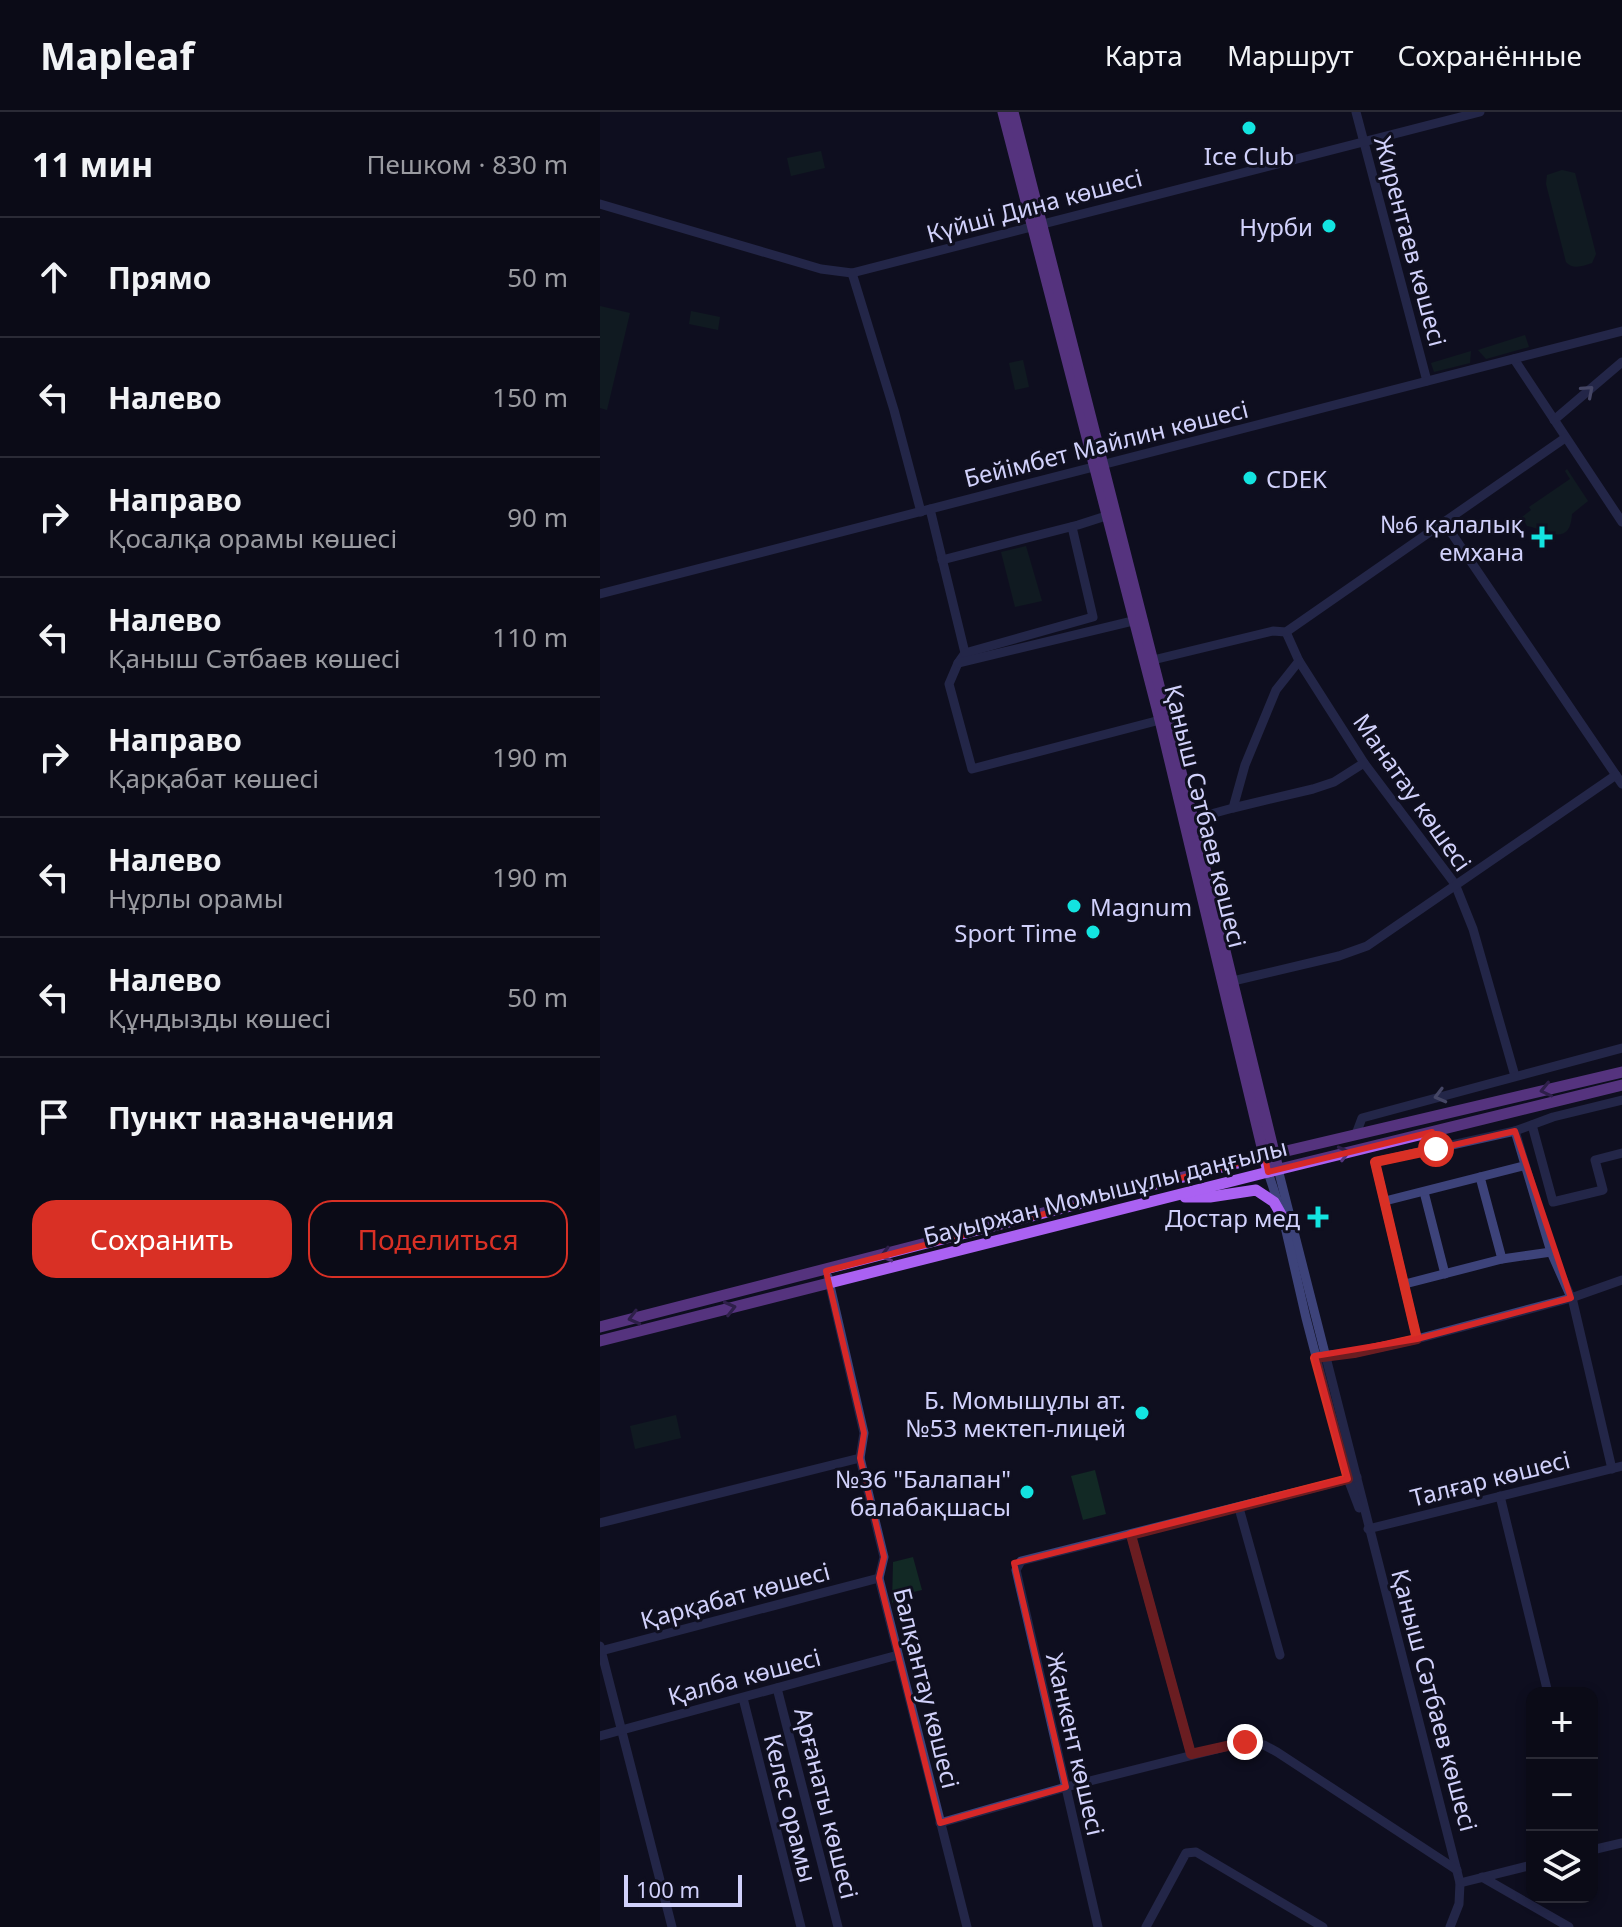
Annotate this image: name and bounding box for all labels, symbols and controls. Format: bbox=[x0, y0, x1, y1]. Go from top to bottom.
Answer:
text: Mapleaf bbox=[40, 29, 194, 81]
text: Карта bbox=[1105, 36, 1183, 74]
text: Маршрут bbox=[1227, 36, 1353, 74]
text: Сохранённые bbox=[1397, 36, 1582, 74]
marker: Ice Club bbox=[1240, 119, 1258, 137]
street label: Жирентаев көшесі bbox=[1367, 132, 1455, 350]
place label: Ice Club bbox=[1204, 139, 1294, 172]
text: 11 мин bbox=[32, 141, 153, 187]
text: Пешком · 830 m bbox=[366, 146, 568, 182]
street label: Күйші Дина көшесі bbox=[922, 160, 1146, 250]
place label: Нурби bbox=[1239, 210, 1313, 243]
marker: Нурби bbox=[1320, 217, 1338, 235]
icon: ahead bbox=[32, 255, 76, 299]
text: Прямо bbox=[108, 257, 212, 298]
text: 50 m bbox=[507, 259, 568, 295]
icon: left bbox=[32, 375, 76, 419]
text: Налево bbox=[108, 377, 222, 418]
text: 150 m bbox=[492, 379, 568, 415]
one-way arrow bbox=[1579, 386, 1594, 401]
street label: Бейімбет Майлин көшесі bbox=[961, 392, 1251, 494]
place label: CDEK bbox=[1266, 462, 1327, 495]
marker: CDEK bbox=[1241, 469, 1259, 487]
text: Направо bbox=[108, 479, 242, 520]
icon: right bbox=[32, 495, 76, 539]
text: 90 m bbox=[507, 499, 568, 535]
place label: №6 қалалық емхана bbox=[1380, 507, 1525, 568]
text: Қосалқа орамы көшесі bbox=[108, 520, 397, 556]
marker: №6 қалалық емхана bbox=[1531, 526, 1553, 548]
text: Налево bbox=[108, 599, 222, 640]
icon: left bbox=[32, 615, 76, 659]
text: 110 m bbox=[492, 619, 568, 655]
text: Қаныш Сәтбаев көшесі bbox=[108, 640, 401, 676]
street label: Қаныш Сәтбаев көшесі bbox=[1157, 681, 1255, 951]
street label: Манатау көшесі bbox=[1346, 707, 1480, 877]
text: Направо bbox=[108, 719, 242, 760]
icon: right bbox=[32, 735, 76, 779]
text: 190 m bbox=[492, 739, 568, 775]
text: Қарқабат көшесі bbox=[108, 760, 319, 796]
text: Налево bbox=[108, 839, 222, 880]
icon: left bbox=[32, 855, 76, 899]
text: 190 m bbox=[492, 859, 568, 895]
text: Нұрлы орамы bbox=[108, 880, 284, 916]
place label: Magnum bbox=[1090, 890, 1192, 923]
marker: Magnum bbox=[1065, 897, 1083, 915]
place label: Sport Time bbox=[954, 916, 1077, 949]
marker: Sport Time bbox=[1084, 923, 1102, 941]
text: Налево bbox=[108, 959, 222, 1000]
icon: left bbox=[32, 975, 76, 1019]
text: 50 m bbox=[507, 979, 568, 1015]
text: Құндызды көшесі bbox=[108, 1000, 331, 1036]
one-way arrow bbox=[1540, 1081, 1553, 1098]
one-way arrow bbox=[1434, 1087, 1448, 1104]
icon: arrive bbox=[32, 1095, 76, 1139]
text: Пункт назначения bbox=[108, 1097, 394, 1138]
street label: Бауыржан Момышұлы даңғылы bbox=[920, 1130, 1290, 1252]
route start bbox=[1418, 1131, 1454, 1167]
one-way arrow bbox=[1337, 1145, 1351, 1162]
button: Сохранить bbox=[32, 1200, 292, 1278]
button: Поделиться bbox=[308, 1200, 568, 1278]
place label: Достар мед bbox=[1165, 1201, 1300, 1234]
marker: Достар мед bbox=[1307, 1206, 1329, 1228]
one-way arrow bbox=[880, 1245, 894, 1262]
one-way arrow bbox=[722, 1301, 736, 1318]
one-way arrow bbox=[628, 1309, 642, 1326]
place label: Б. Момышұлы ат. №53 мектеп-лицей bbox=[905, 1383, 1126, 1444]
marker: Б. Момышұлы ат. №53 мектеп-лицей bbox=[1133, 1404, 1151, 1422]
street label: Талғар көшесі bbox=[1407, 1442, 1573, 1514]
place label: №36 "Балапан" балабақшасы bbox=[835, 1462, 1011, 1523]
marker: №36 "Балапан" балабақшасы bbox=[1018, 1483, 1036, 1501]
street label: Қарқабат көшесі bbox=[637, 1554, 833, 1636]
street label: Қаныш Сәтбаев көшесі bbox=[1384, 1565, 1486, 1835]
street label: Балқантау көшесі bbox=[886, 1584, 968, 1792]
street label: Қалба көшесі bbox=[664, 1640, 824, 1712]
street label: Жанкент көшесі bbox=[1039, 1649, 1113, 1839]
map controls bbox=[1526, 1687, 1598, 1903]
button: + bbox=[1526, 1687, 1598, 1759]
street label: Арғанаты көшесі bbox=[787, 1704, 867, 1902]
route end bbox=[1227, 1724, 1263, 1760]
street label: Келес орамы bbox=[757, 1730, 825, 1886]
button: − bbox=[1526, 1759, 1598, 1831]
button: layers bbox=[1526, 1831, 1598, 1903]
scale bar bbox=[624, 1871, 742, 1907]
text: 100 m bbox=[636, 1874, 700, 1904]

